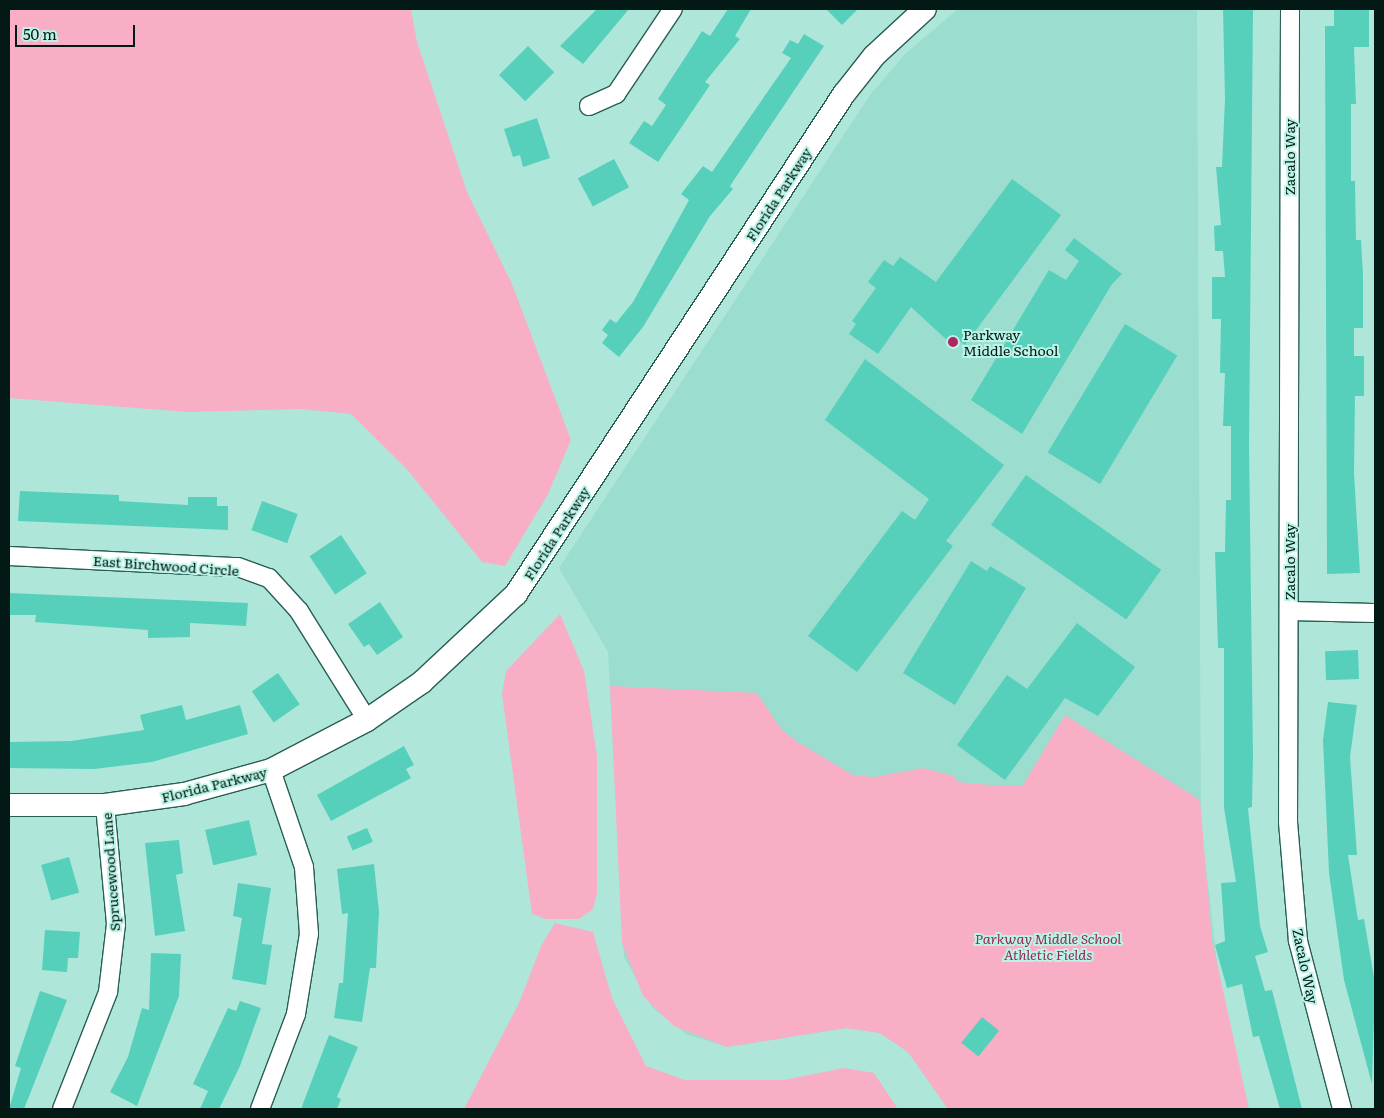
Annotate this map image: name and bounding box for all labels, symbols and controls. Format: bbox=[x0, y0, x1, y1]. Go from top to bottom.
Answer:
scale bar bbox=[18, 15, 138, 47]
text: 50 m bbox=[23, 22, 57, 45]
street label: Zacalo Way bbox=[1281, 119, 1297, 195]
street label: Florida Parkway bbox=[741, 144, 815, 244]
place label: Parkway Middle School bbox=[963, 326, 1059, 358]
marker: Parkway Middle School bbox=[947, 336, 959, 348]
street label: Florida Parkway bbox=[519, 483, 593, 583]
street label: Zacalo Way bbox=[1281, 524, 1297, 600]
street label: East Birchwood Circle bbox=[92, 552, 240, 578]
street label: Florida Parkway bbox=[159, 763, 269, 805]
street label: Sprucewood Lane bbox=[97, 812, 123, 932]
street label: Zacalo Way bbox=[1290, 927, 1322, 1005]
park label: Parkway Middle School Athletic Fields bbox=[975, 930, 1121, 962]

